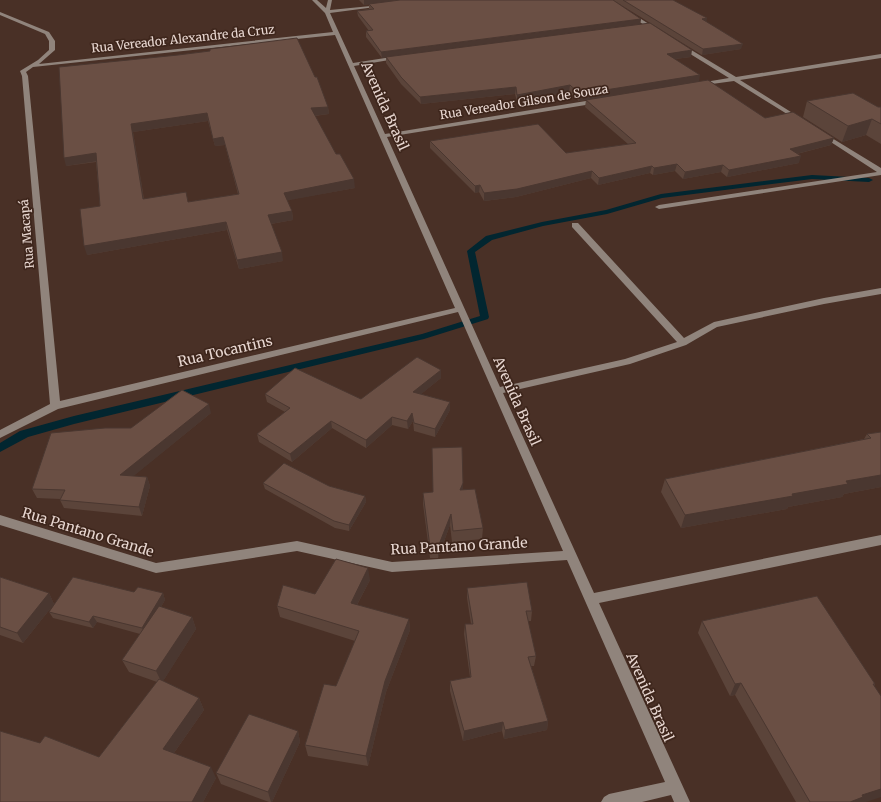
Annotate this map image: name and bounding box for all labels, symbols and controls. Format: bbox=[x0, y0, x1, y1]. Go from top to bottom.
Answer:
street label: Rua Vereador Alexandre da Cruz bbox=[91, 21, 276, 56]
street label: Avenida Brasil bbox=[357, 58, 413, 154]
street label: Rua Vereador Gilson de Souza bbox=[439, 81, 610, 122]
street label: Rua Macapá bbox=[16, 198, 37, 269]
street label: Rua Tocantins bbox=[176, 331, 274, 371]
street label: Avenida Brasil bbox=[489, 353, 545, 449]
street label: Rua Pantano Grande bbox=[20, 503, 156, 561]
street label: Rua Pantano Grande bbox=[390, 533, 528, 559]
street label: Avenida Brasil bbox=[622, 649, 678, 745]

